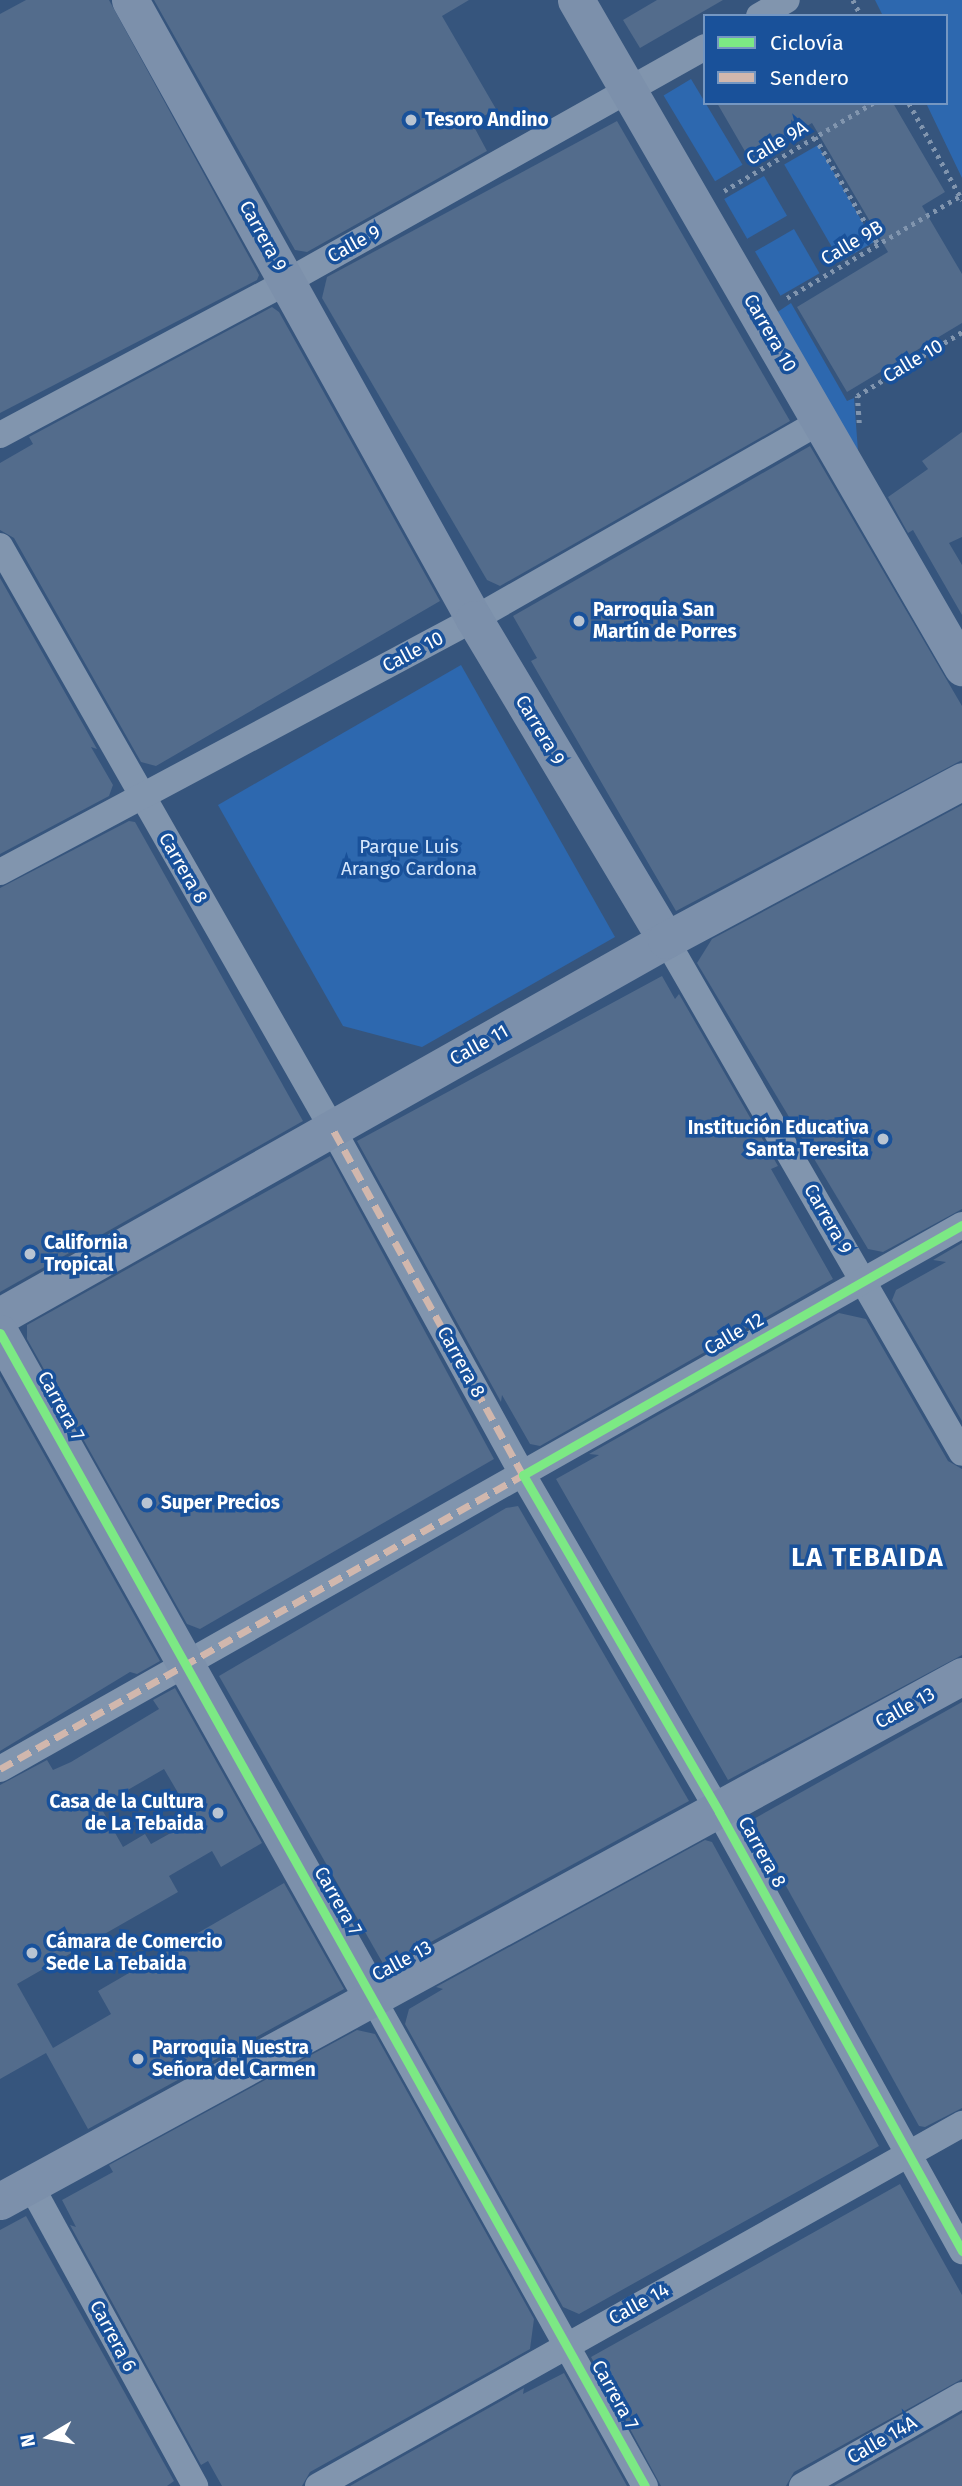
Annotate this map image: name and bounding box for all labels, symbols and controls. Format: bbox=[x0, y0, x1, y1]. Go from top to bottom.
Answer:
legend bbox=[703, 14, 948, 105]
text: Ciclovía bbox=[770, 30, 844, 56]
text: Sendero bbox=[770, 65, 849, 91]
place label: Tesoro Andino bbox=[425, 109, 549, 131]
marker: Tesoro Andino bbox=[403, 112, 419, 128]
street label: Calle 9A bbox=[742, 116, 812, 170]
street label: Carrera 9 bbox=[234, 197, 292, 275]
street label: Calle 9B bbox=[817, 216, 887, 270]
street label: Calle 9 bbox=[324, 220, 384, 268]
street label: Carrera 10 bbox=[739, 290, 801, 376]
street label: Calle 10 bbox=[879, 334, 947, 388]
place label: Parroquia San Martín de Porres bbox=[593, 599, 737, 643]
marker: Parroquia San Martín de Porres bbox=[571, 613, 587, 629]
street label: Calle 10 bbox=[379, 626, 447, 678]
street label: Carrera 9 bbox=[510, 691, 570, 769]
street label: Carrera 8 bbox=[154, 829, 212, 907]
park label: Parque Luis Arango Cardona bbox=[341, 836, 477, 880]
street label: Calle 11 bbox=[446, 1020, 512, 1070]
place label: Institución Educativa Santa Teresita bbox=[688, 1117, 869, 1161]
marker: Institución Educativa Santa Teresita bbox=[875, 1131, 891, 1147]
street label: Carrera 9 bbox=[799, 1180, 857, 1258]
place label: California Tropical bbox=[44, 1232, 128, 1276]
marker: California Tropical bbox=[22, 1246, 38, 1262]
street label: Calle 12 bbox=[700, 1308, 768, 1360]
street label: Carrera 8 bbox=[432, 1322, 490, 1402]
street label: Carrera 7 bbox=[33, 1367, 89, 1445]
place label: Super Precios bbox=[161, 1492, 280, 1514]
marker: Super Precios bbox=[139, 1495, 155, 1511]
district label: LA TEBAIDA bbox=[793, 1542, 943, 1574]
street label: Calle 13 bbox=[871, 1682, 939, 1734]
place label: Casa de la Cultura de La Tebaida bbox=[50, 1791, 204, 1835]
marker: Casa de la Cultura de La Tebaida bbox=[210, 1805, 226, 1821]
street label: Carrera 8 bbox=[733, 1812, 791, 1892]
street label: Carrera 7 bbox=[309, 1863, 367, 1939]
place label: Cámara de Comercio Sede La Tebaida bbox=[46, 1931, 223, 1975]
street label: Calle 13 bbox=[368, 1936, 436, 1986]
marker: Cámara de Comercio Sede La Tebaida bbox=[24, 1945, 40, 1961]
place label: Parroquia Nuestra Señora del Carmen bbox=[152, 2037, 316, 2081]
marker: Parroquia Nuestra Señora del Carmen bbox=[130, 2051, 146, 2067]
street label: Calle 14 bbox=[605, 2278, 673, 2330]
street label: Carrera 6 bbox=[85, 2296, 141, 2376]
street label: Carrera 7 bbox=[587, 2356, 643, 2434]
north arrow bbox=[14, 2402, 84, 2472]
street label: Calle 14A bbox=[843, 2411, 921, 2469]
text: N bbox=[15, 2433, 40, 2449]

